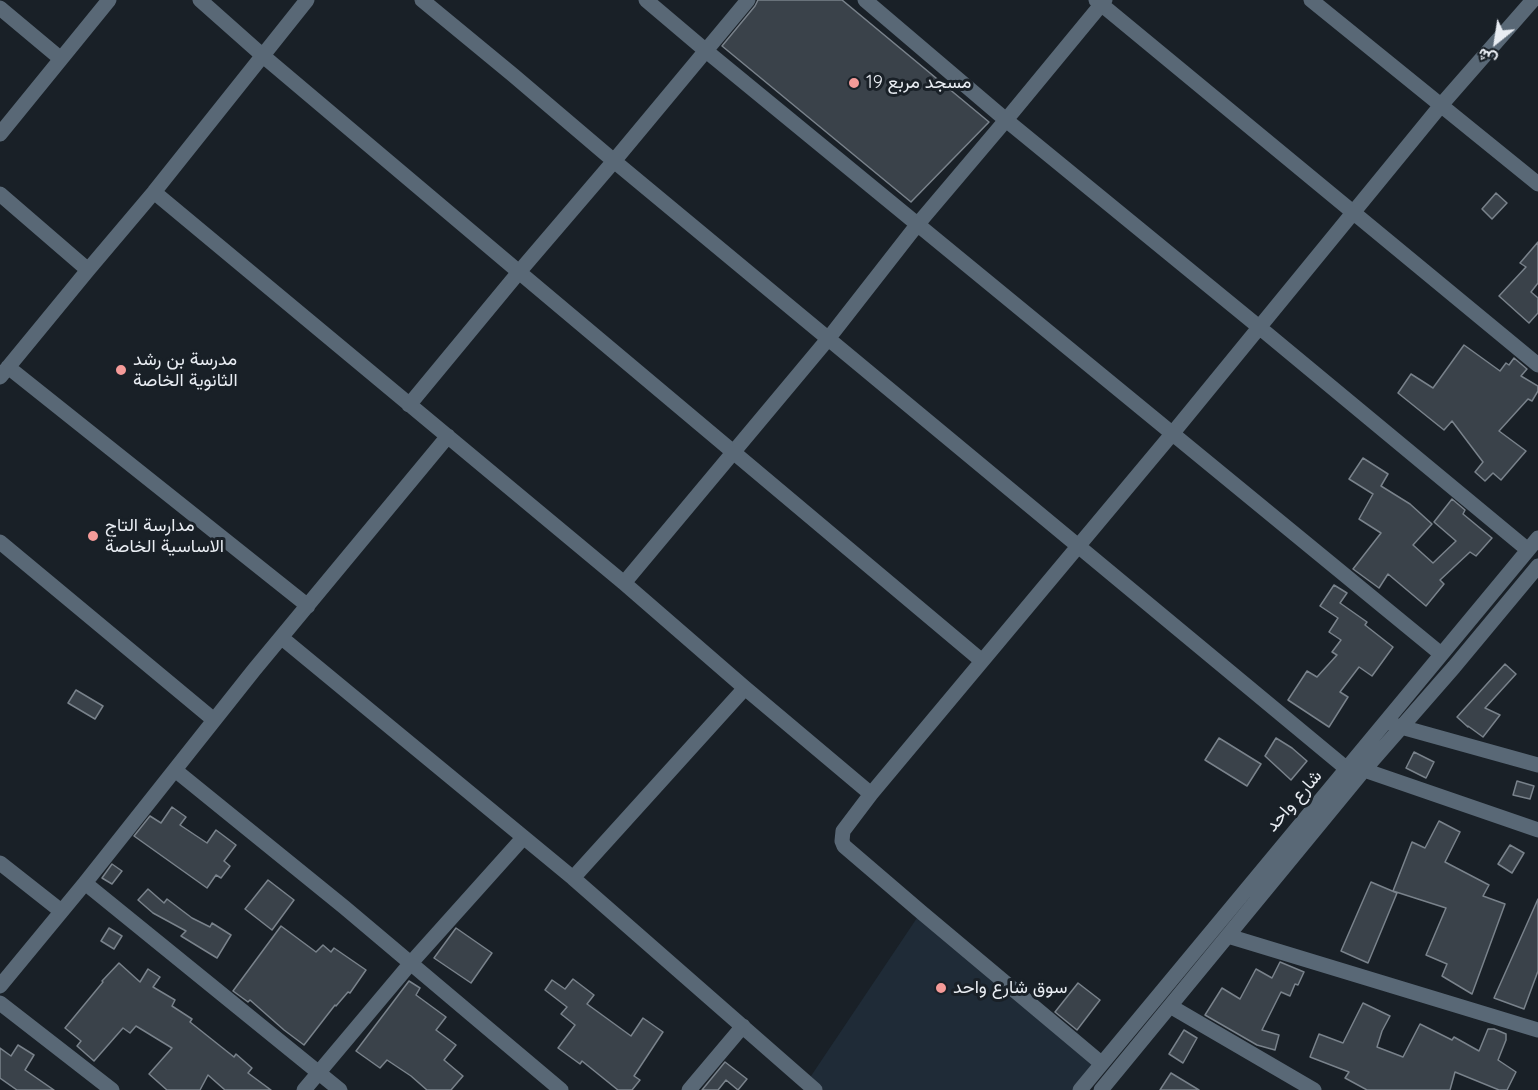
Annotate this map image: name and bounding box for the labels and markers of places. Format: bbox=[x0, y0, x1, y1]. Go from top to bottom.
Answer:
place label: مسجد مربع 19 bbox=[866, 72, 971, 94]
marker: مسجد مربع 19 bbox=[847, 76, 861, 90]
place label: مدرسة بن رشد الثانوية الخاصة bbox=[133, 349, 238, 392]
marker: مدرسة بن رشد الثانوية الخاصة bbox=[114, 363, 128, 377]
place label: مدارسة التاج الاساسية الخاصة bbox=[105, 515, 224, 558]
marker: مدارسة التاج الاساسية الخاصة bbox=[86, 529, 100, 543]
place label: سوق شارع واحد bbox=[953, 977, 1067, 999]
marker: سوق شارع واحد bbox=[934, 981, 948, 995]

